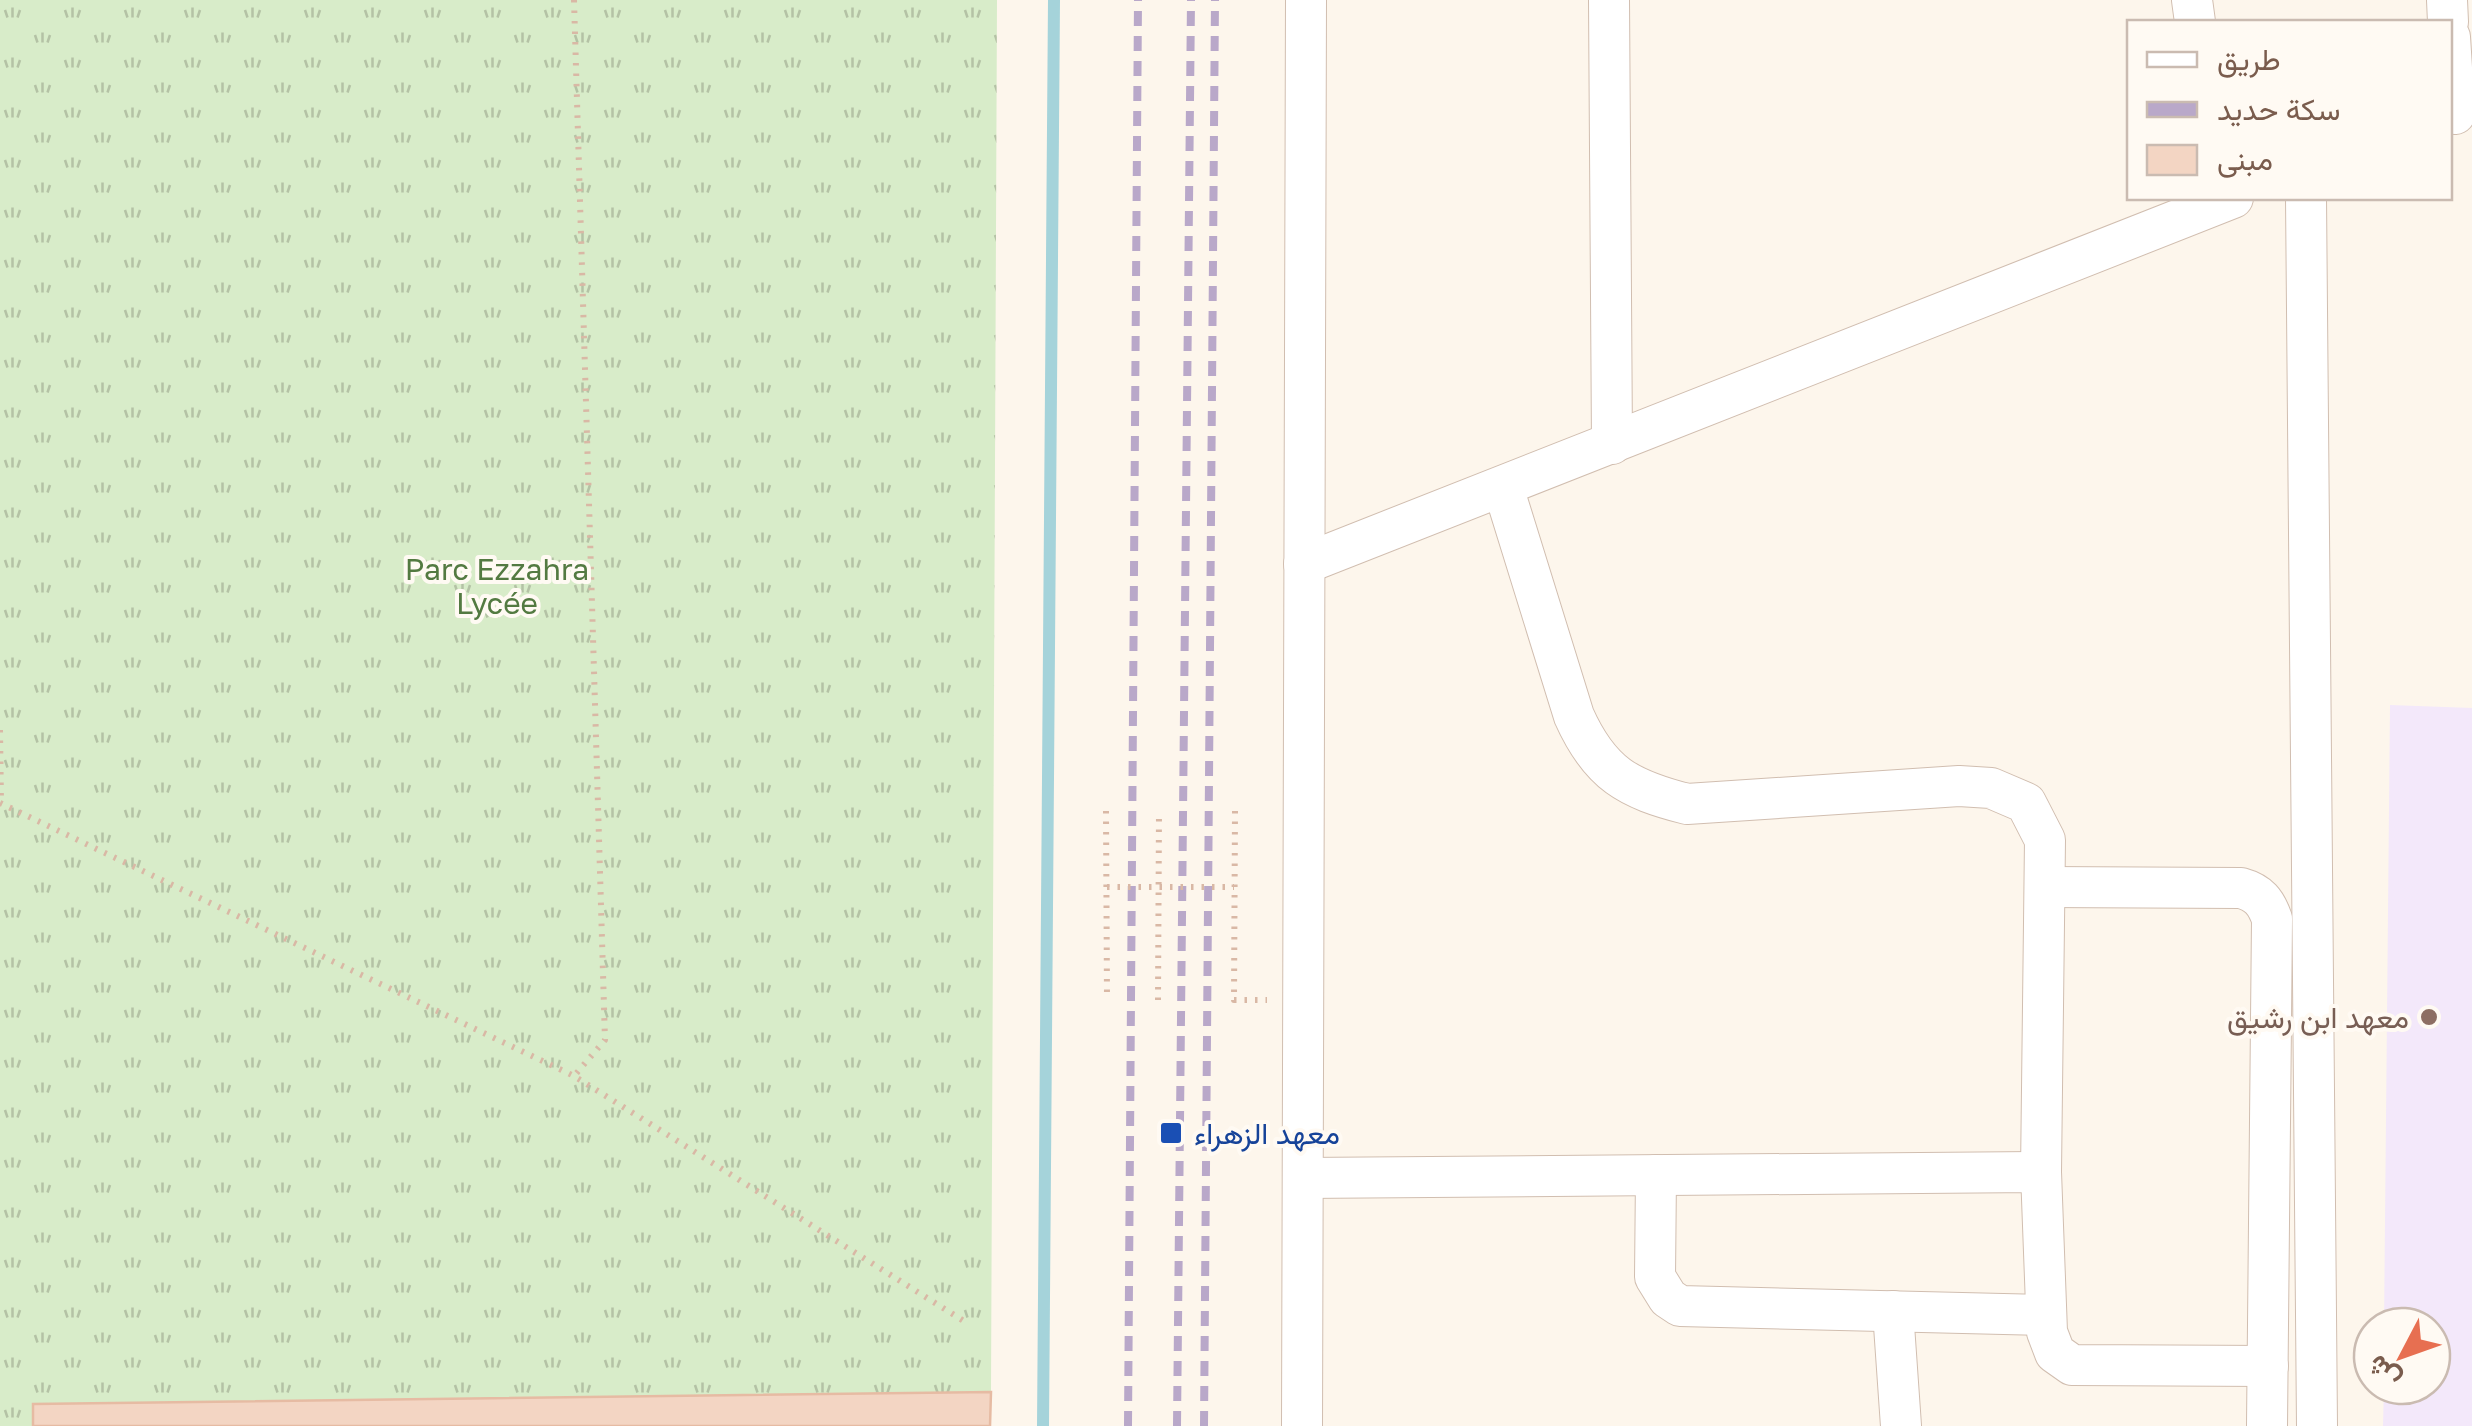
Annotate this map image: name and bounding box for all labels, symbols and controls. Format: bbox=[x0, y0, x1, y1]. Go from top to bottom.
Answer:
legend bbox=[2127, 20, 2452, 200]
text: طريق bbox=[2217, 41, 2281, 78]
text: سكة حديد bbox=[2217, 91, 2340, 127]
text: مبنى bbox=[2217, 141, 2273, 178]
park label: Parc Ezzahra Lycée bbox=[405, 551, 589, 621]
place label: معهد ابن رشيق bbox=[2227, 999, 2409, 1036]
marker: معهد ابن رشيق bbox=[2418, 1006, 2440, 1028]
place label: معهد الزهراء bbox=[1194, 1115, 1340, 1152]
marker: معهد الزهراء bbox=[1158, 1120, 1184, 1146]
north arrow bbox=[2352, 1306, 2452, 1406]
text: ش bbox=[2359, 1349, 2407, 1396]

